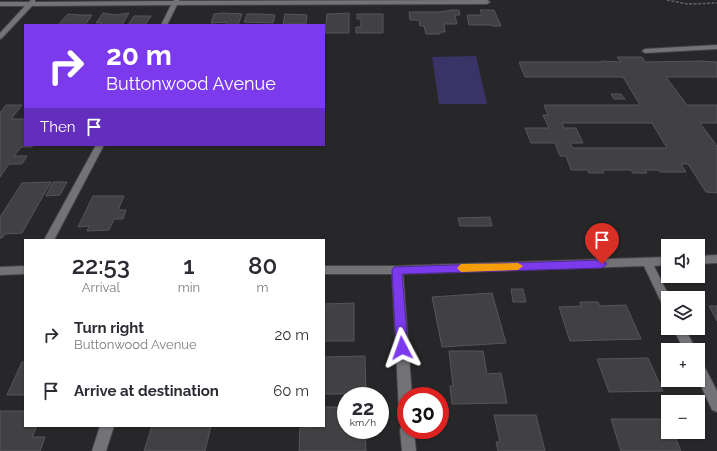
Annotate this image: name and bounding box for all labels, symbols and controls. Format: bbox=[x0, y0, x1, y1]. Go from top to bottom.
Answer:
text: 20 m bbox=[106, 39, 172, 72]
icon: right bbox=[40, 40, 92, 92]
text: Buttonwood Avenue bbox=[106, 73, 276, 94]
icon: arrive bbox=[83, 116, 105, 138]
text: Then bbox=[40, 118, 75, 136]
pin bbox=[585, 223, 619, 264]
icon: arrive bbox=[591, 229, 613, 251]
map controls bbox=[661, 239, 705, 439]
button: sound bbox=[661, 239, 705, 283]
text: 22:53 bbox=[72, 251, 130, 280]
text: 1 bbox=[183, 251, 195, 280]
text: 80 bbox=[248, 251, 277, 280]
text: Arrival bbox=[82, 280, 120, 295]
text: min bbox=[178, 280, 200, 295]
text: m bbox=[257, 280, 269, 295]
button: layers bbox=[661, 291, 705, 335]
text: Turn right bbox=[74, 319, 144, 337]
icon: right bbox=[40, 324, 62, 346]
text: 20 m bbox=[274, 326, 309, 344]
position arrow bbox=[381, 327, 423, 369]
text: Buttonwood Avenue bbox=[74, 337, 197, 352]
button: + bbox=[661, 343, 705, 387]
icon: arrive bbox=[40, 380, 62, 402]
text: Arrive at destination bbox=[74, 382, 219, 400]
text: 60 m bbox=[273, 382, 309, 400]
speed limit sign: 30 bbox=[397, 387, 449, 439]
button: − bbox=[661, 395, 705, 439]
text: 22 bbox=[352, 396, 374, 420]
text: km/h bbox=[350, 417, 376, 428]

